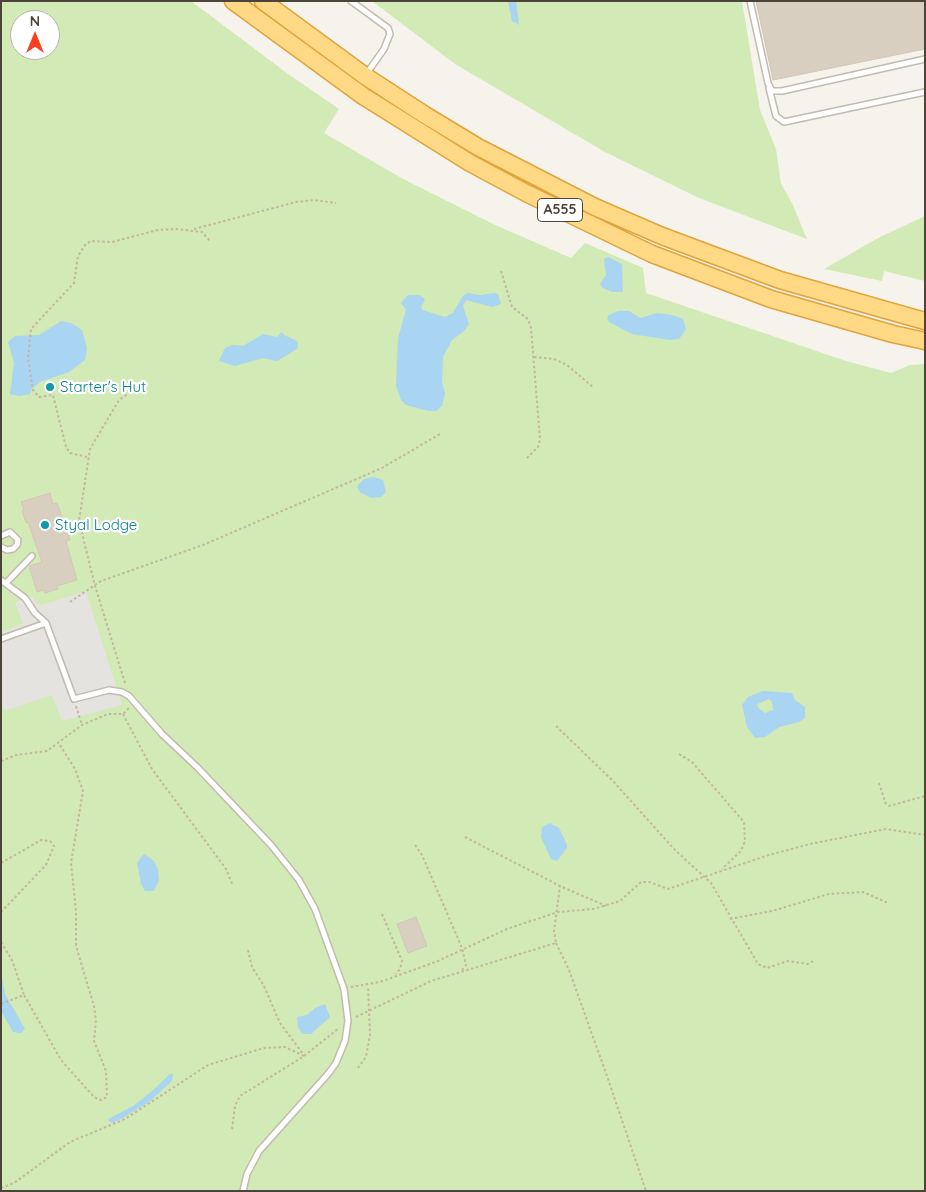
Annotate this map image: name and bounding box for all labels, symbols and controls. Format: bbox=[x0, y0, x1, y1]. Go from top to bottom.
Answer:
north arrow bbox=[10, 10, 60, 60]
text: N bbox=[30, 12, 40, 30]
road number: A555 bbox=[538, 198, 582, 222]
place label: Starter's Hut bbox=[60, 378, 146, 396]
marker: Starter's Hut bbox=[44, 381, 56, 393]
place label: Styal Lodge bbox=[55, 516, 137, 534]
marker: Styal Lodge bbox=[39, 519, 51, 531]

